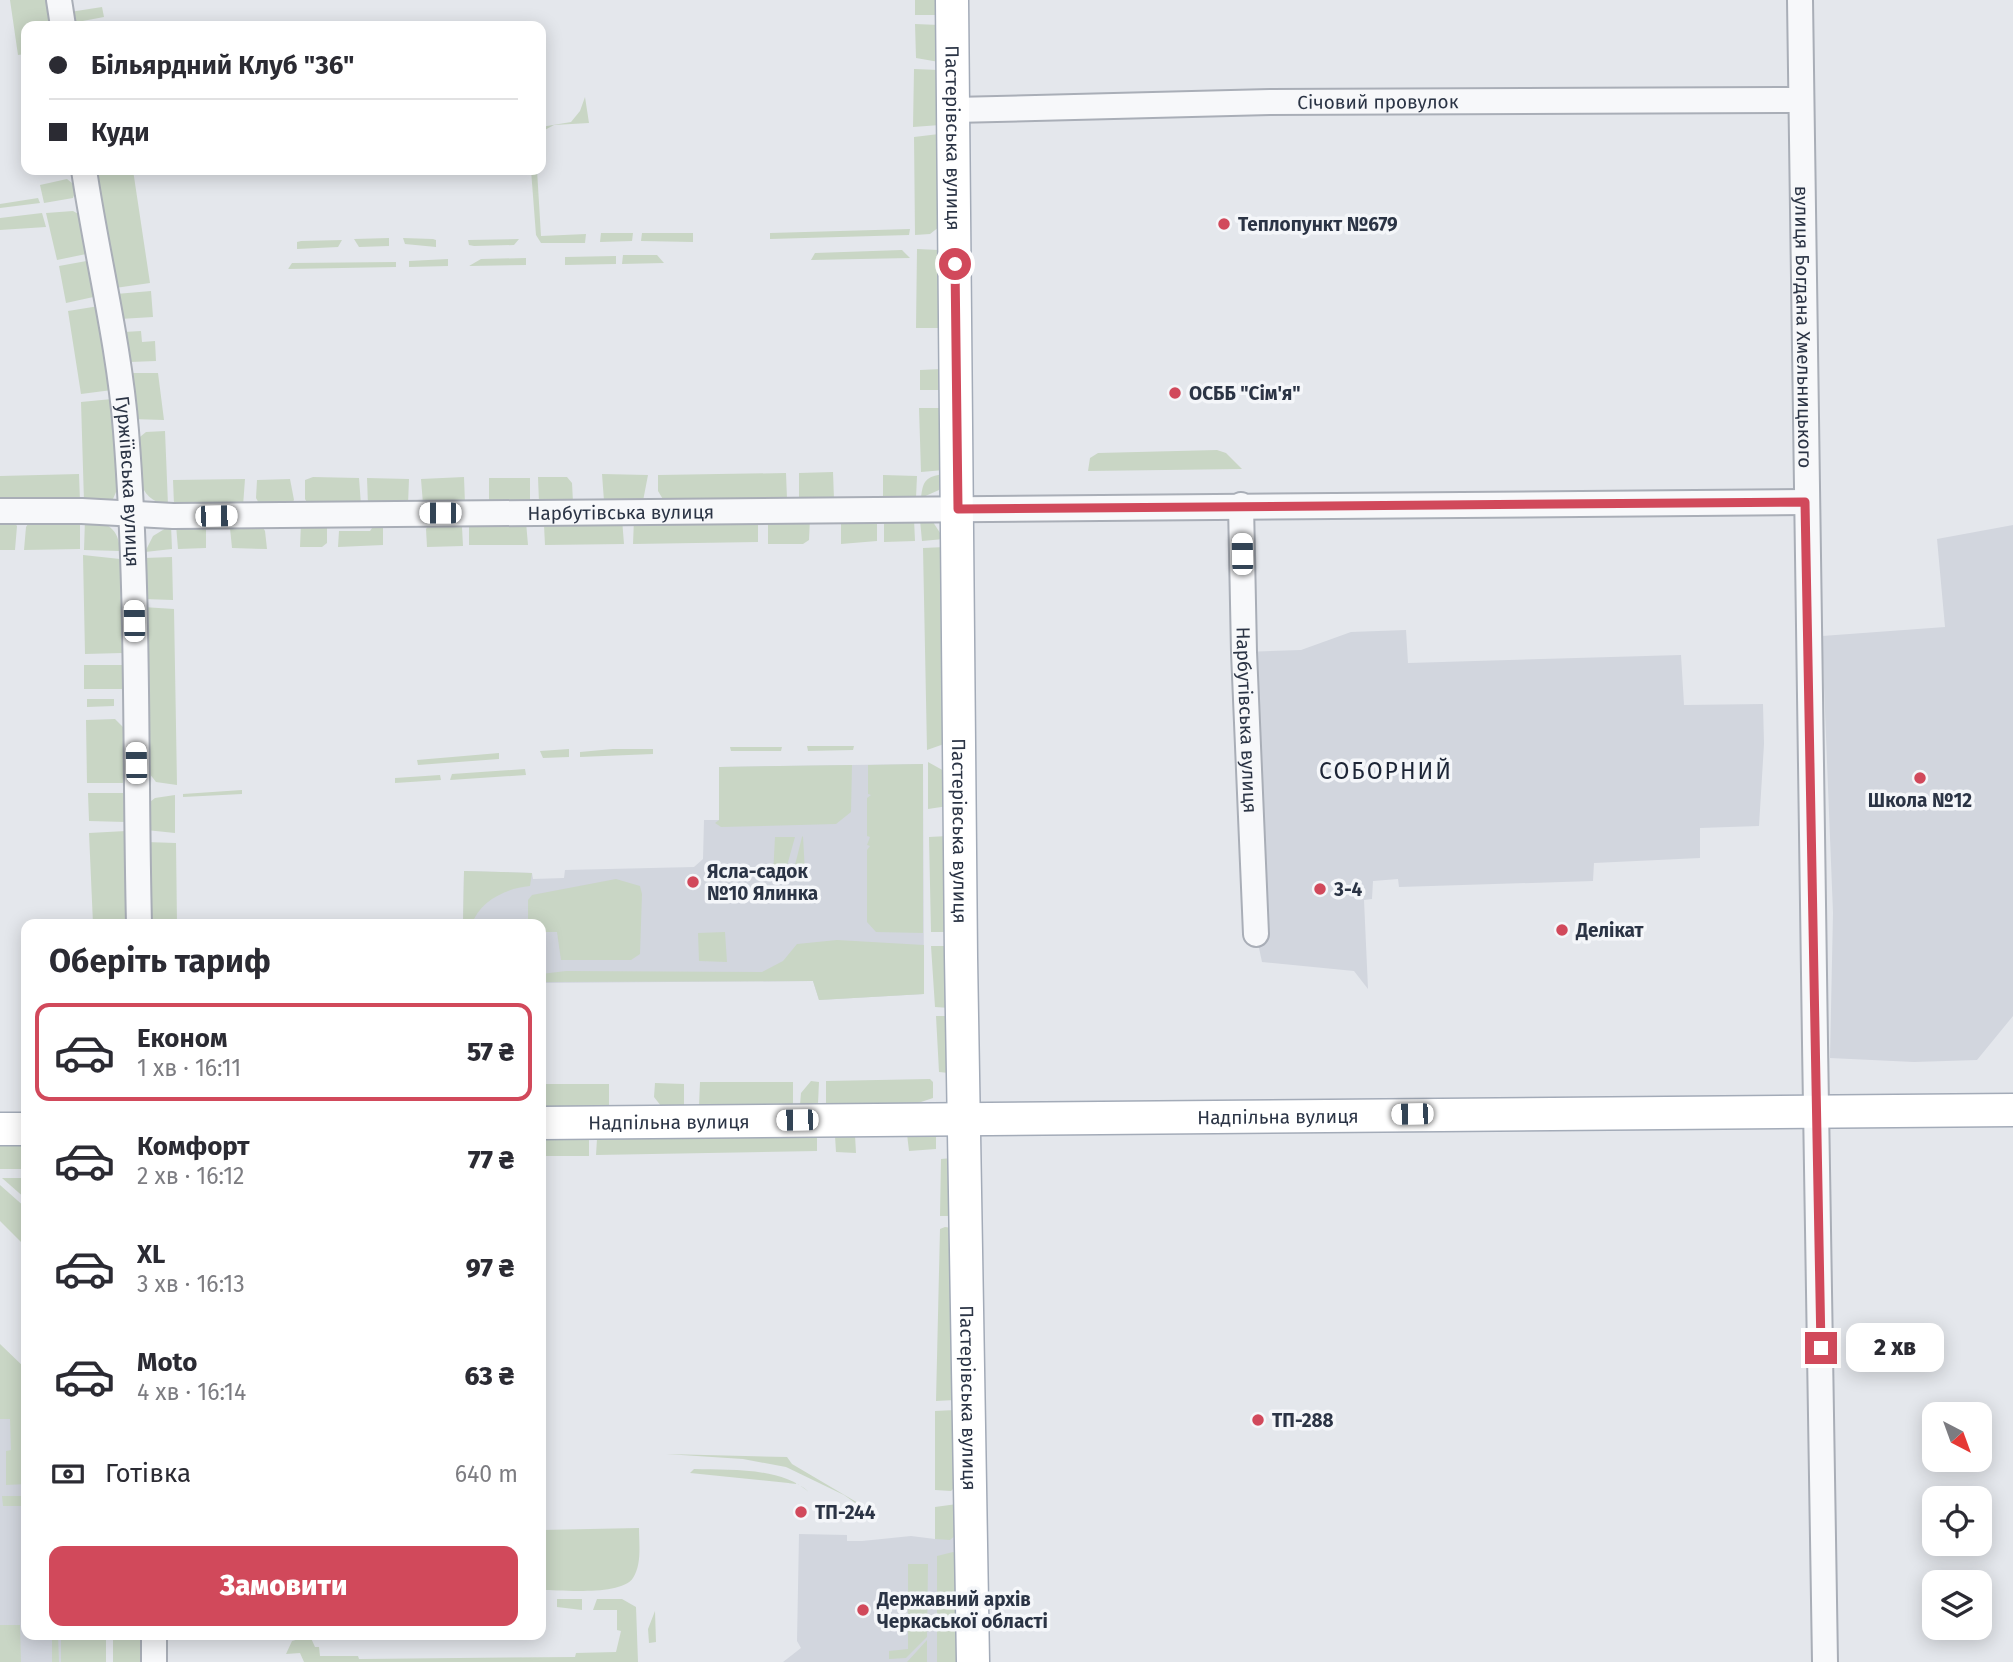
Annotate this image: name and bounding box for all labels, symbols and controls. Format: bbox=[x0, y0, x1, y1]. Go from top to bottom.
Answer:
street label: Пастерівська вулиця bbox=[940, 45, 965, 231]
text: Більярдний Клуб "36" bbox=[91, 50, 354, 81]
street label: Січовий провулок bbox=[1297, 90, 1459, 114]
text: Куди bbox=[91, 117, 150, 148]
street label: вулиця Богдана Хмельницького bbox=[1790, 185, 1817, 469]
place label: Теплопункт №679 bbox=[1238, 213, 1398, 236]
marker: Теплопункт №679 bbox=[1216, 216, 1232, 232]
route start bbox=[939, 248, 971, 280]
place label: ОСББ "Сім'я" bbox=[1189, 382, 1301, 405]
marker: ОСББ "Сім'я" bbox=[1167, 385, 1183, 401]
street label: Гуржіївська вулиця bbox=[111, 395, 144, 567]
street label: Нарбутівська вулиця bbox=[527, 500, 714, 525]
car bbox=[420, 503, 462, 524]
car bbox=[195, 505, 238, 527]
car bbox=[1232, 533, 1253, 575]
car bbox=[124, 600, 145, 642]
street label: Нарбутівська вулиця bbox=[1231, 626, 1262, 814]
street label: Пастерівська вулиця bbox=[947, 738, 972, 924]
car bbox=[126, 742, 147, 784]
district label: СОБОРНИЙ bbox=[1319, 757, 1453, 785]
marker: Школа №12 bbox=[1912, 770, 1928, 786]
place label: Школа №12 bbox=[1868, 789, 1972, 812]
place label: Ясла-садок №10 Ялинка bbox=[707, 860, 818, 905]
marker: Ясла-садок №10 Ялинка bbox=[685, 874, 701, 890]
place label: 3-4 bbox=[1333, 878, 1362, 901]
marker: 3-4 bbox=[1312, 881, 1328, 897]
place label: Делікат bbox=[1575, 919, 1645, 942]
marker: Делікат bbox=[1554, 922, 1570, 938]
text: Оберіть тариф bbox=[49, 942, 271, 980]
icon: car bbox=[53, 1021, 116, 1084]
text: Економ bbox=[137, 1023, 227, 1054]
text: 57 ₴ bbox=[467, 1037, 514, 1068]
text: 1 хв · 16:11 bbox=[137, 1054, 241, 1082]
car bbox=[1391, 1103, 1434, 1125]
street label: Надпільна вулиця bbox=[1197, 1105, 1359, 1129]
car bbox=[776, 1109, 819, 1131]
street label: Надпільна вулиця bbox=[588, 1110, 750, 1135]
icon: car bbox=[53, 1129, 116, 1192]
text: Комфорт bbox=[137, 1131, 250, 1162]
text: 77 ₴ bbox=[468, 1145, 514, 1176]
text: 2 хв · 16:12 bbox=[137, 1162, 244, 1190]
icon: car bbox=[53, 1237, 116, 1300]
text: XL bbox=[137, 1239, 165, 1270]
text: 97 ₴ bbox=[466, 1253, 514, 1284]
text: 3 хв · 16:13 bbox=[137, 1270, 245, 1298]
street label: Пастерівська вулиця bbox=[955, 1305, 981, 1491]
callout: 2 хв bbox=[1846, 1324, 1944, 1372]
route end bbox=[1805, 1332, 1837, 1364]
text: 2 хв bbox=[1874, 1333, 1916, 1361]
icon: car bbox=[53, 1345, 116, 1408]
text: Moto bbox=[137, 1347, 197, 1378]
text: 63 ₴ bbox=[464, 1361, 514, 1392]
text: 4 хв · 16:14 bbox=[137, 1378, 246, 1406]
north arrow bbox=[1922, 1402, 1992, 1472]
map controls bbox=[1922, 1402, 1992, 1640]
place label: ТП-288 bbox=[1272, 1409, 1334, 1432]
marker: ТП-288 bbox=[1250, 1412, 1266, 1428]
icon: cash bbox=[49, 1455, 87, 1493]
text: Готівка bbox=[105, 1458, 191, 1489]
text: 640 m bbox=[455, 1460, 518, 1488]
button: locate bbox=[1922, 1486, 1992, 1556]
place label: ТП-244 bbox=[815, 1501, 876, 1524]
marker: ТП-244 bbox=[793, 1504, 809, 1520]
button: Замовити bbox=[49, 1546, 518, 1626]
button: layers bbox=[1922, 1570, 1992, 1640]
place label: Державний архів Черкаської області bbox=[876, 1588, 1048, 1633]
marker: Державний архів Черкаської області bbox=[855, 1602, 871, 1618]

